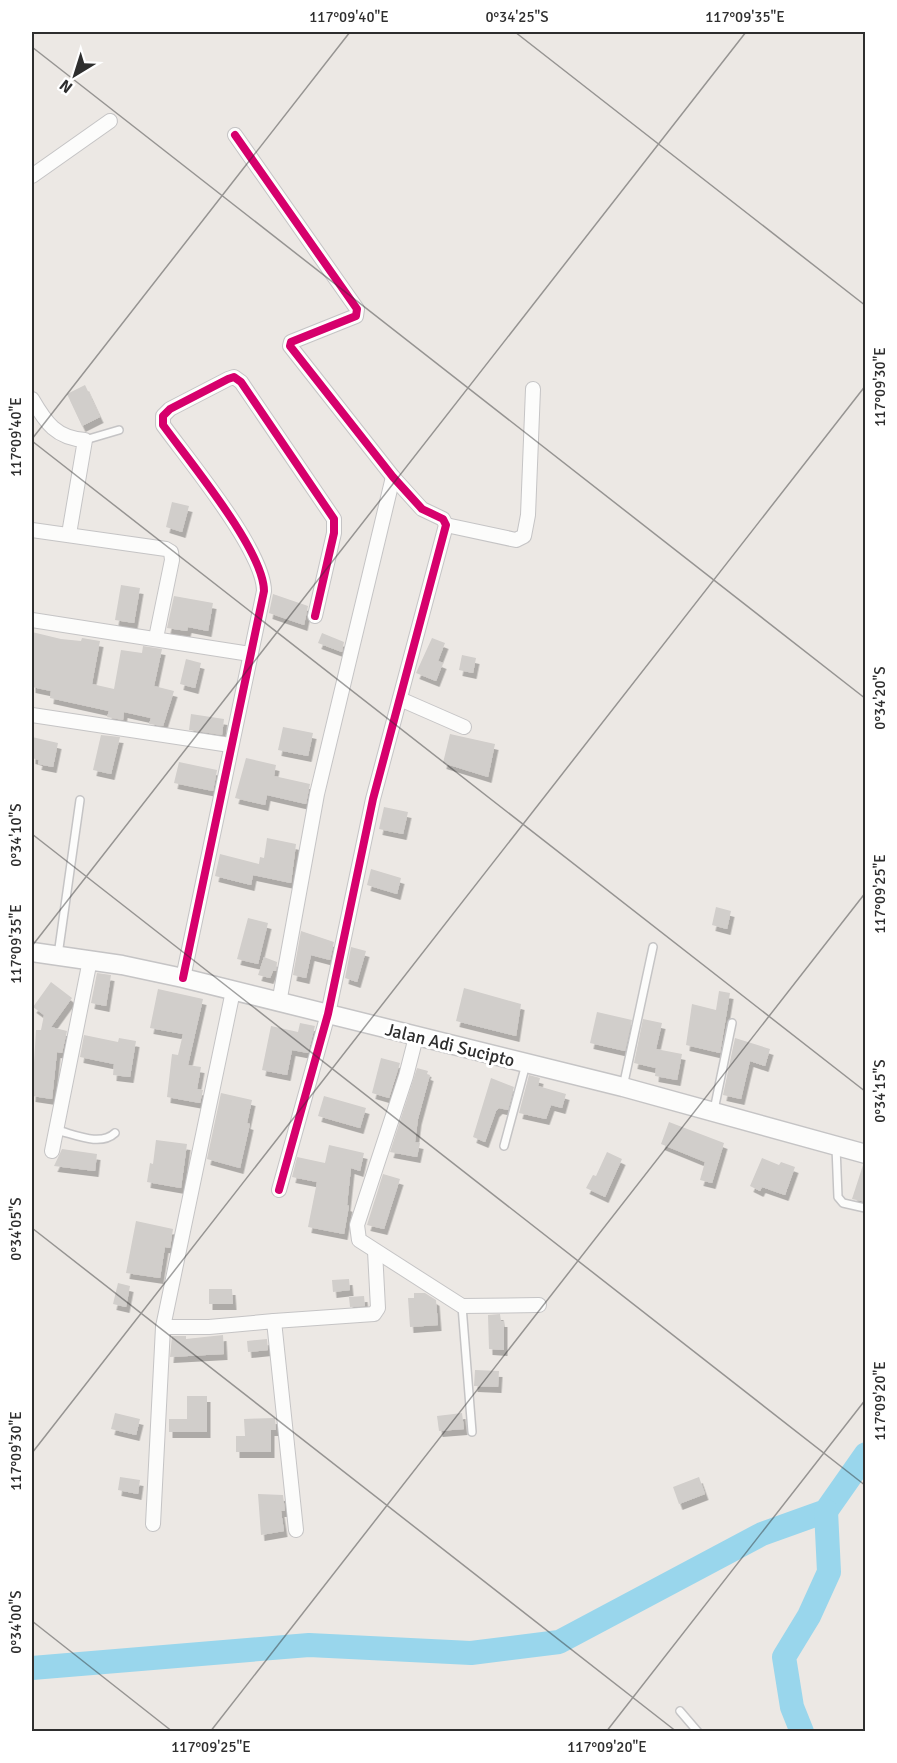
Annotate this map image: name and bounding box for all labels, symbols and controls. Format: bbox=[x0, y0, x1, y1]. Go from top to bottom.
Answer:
text: 117°09'40"E bbox=[309, 8, 389, 26]
text: 0°34'25"S bbox=[485, 8, 549, 26]
text: 117°09'35"E bbox=[705, 8, 785, 26]
north arrow bbox=[45, 45, 105, 105]
text: N bbox=[56, 75, 77, 97]
text: 117°09'30"E bbox=[871, 347, 889, 427]
text: 117°09'40"E bbox=[7, 397, 25, 477]
text: 0°34'20"S bbox=[871, 666, 889, 730]
text: 0°34'10"S bbox=[7, 803, 25, 867]
text: 117°09'25"E bbox=[871, 854, 889, 934]
text: 117°09'35"E bbox=[7, 904, 25, 984]
street label: Jalan Adi Sucipto bbox=[383, 1018, 517, 1072]
text: 0°34'15"S bbox=[871, 1059, 889, 1123]
text: 0°34'05"S bbox=[7, 1197, 25, 1261]
text: 117°09'20"E bbox=[871, 1361, 889, 1441]
text: 117°09'30"E bbox=[7, 1411, 25, 1491]
text: 0°34'00"S bbox=[7, 1590, 25, 1654]
text: 117°09'25"E bbox=[171, 1738, 251, 1756]
text: 117°09'20"E bbox=[567, 1738, 647, 1756]

